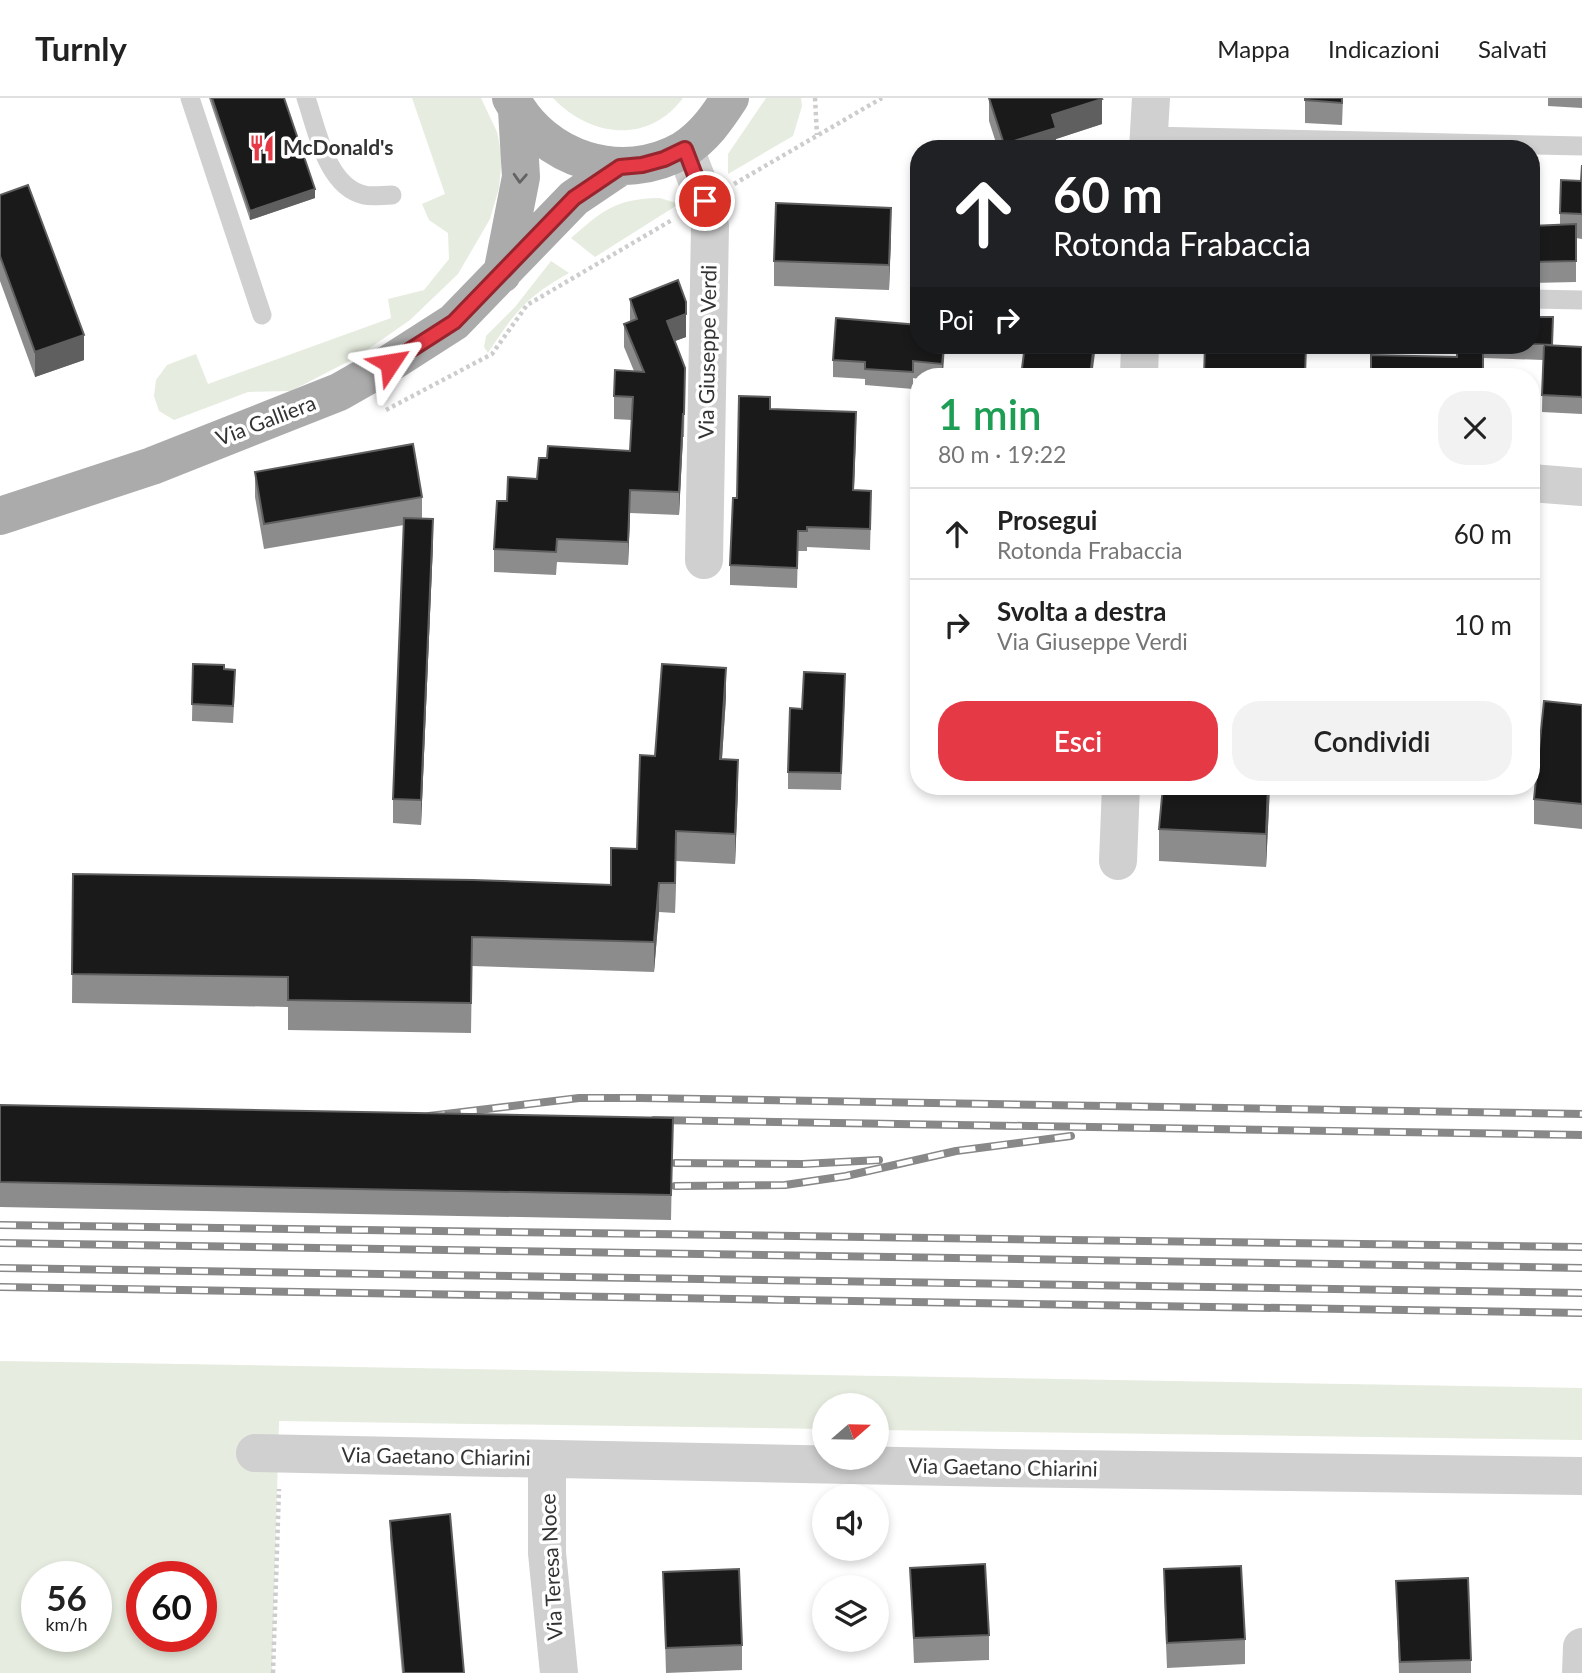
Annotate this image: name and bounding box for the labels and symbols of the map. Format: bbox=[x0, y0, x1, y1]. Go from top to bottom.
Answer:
restaurant icon: McDonald's bbox=[247, 133, 277, 163]
place label: McDonald's bbox=[283, 134, 394, 159]
pin bbox=[675, 171, 735, 231]
one-way arrow bbox=[513, 172, 528, 183]
street label: Via Giuseppe Verdi bbox=[692, 265, 721, 439]
position arrow bbox=[353, 326, 427, 400]
street label: Via Galliera bbox=[212, 389, 319, 450]
north arrow bbox=[812, 1393, 889, 1470]
street label: Via Gaetano Chiarini bbox=[341, 1441, 531, 1470]
street label: Via Gaetano Chiarini bbox=[908, 1452, 1098, 1481]
street label: Via Teresa Noce bbox=[534, 1493, 567, 1641]
speed limit sign: 60 bbox=[126, 1561, 217, 1652]

